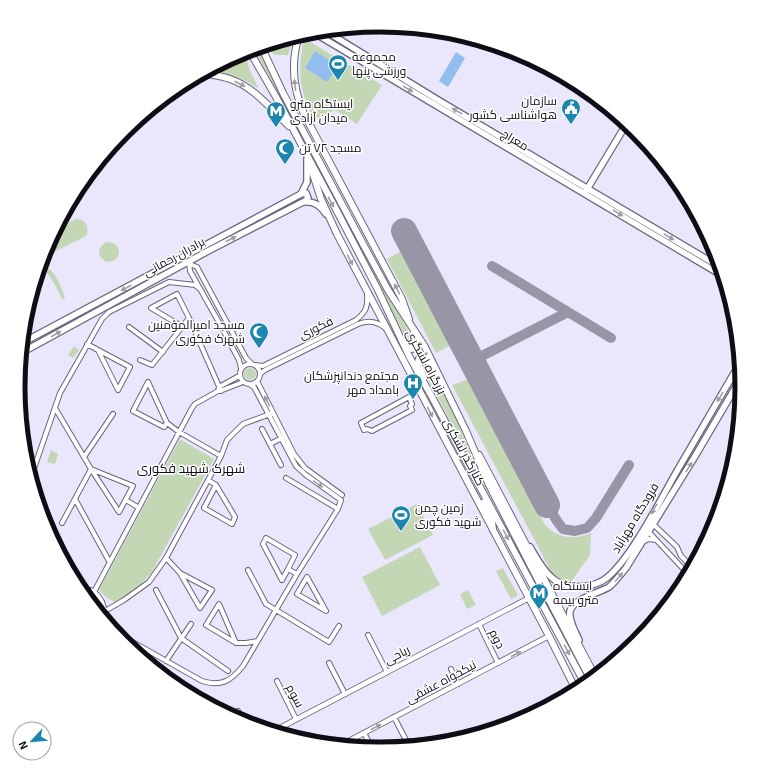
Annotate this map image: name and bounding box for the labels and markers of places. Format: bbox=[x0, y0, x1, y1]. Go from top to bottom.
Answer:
place label: مجموعه ورزشی پنها bbox=[352, 45, 406, 82]
sports icon: مجموعه ورزشی پنها bbox=[327, 53, 349, 81]
place label: سازمان هواشناسی کشور bbox=[468, 89, 557, 126]
place label: ایستگاه مترو میدان آزادی bbox=[290, 92, 353, 129]
public building icon: سازمان هواشناسی کشور bbox=[560, 97, 582, 125]
metro station icon: ایستگاه مترو میدان آزادی bbox=[265, 100, 287, 128]
place label: مسجد ۷۲ تن bbox=[299, 136, 361, 159]
mosque icon: مسجد ۷۲ تن bbox=[274, 137, 296, 165]
place label: مسجد امیرالمؤمنین شهرک فکوری bbox=[148, 313, 245, 350]
mosque icon: مسجد امیرالمؤمنین شهرک فکوری bbox=[248, 321, 270, 349]
place label: مجتمع دندانپزشکان بامداد مهر bbox=[304, 364, 399, 401]
hospital icon: مجتمع دندانپزشکان بامداد مهر bbox=[402, 372, 424, 400]
place label: زمین چمن شهید فکوری bbox=[415, 496, 482, 533]
sports icon: زمین چمن شهید فکوری bbox=[390, 504, 412, 532]
place label: ایستگاه مترو بیمه bbox=[553, 574, 599, 611]
metro station icon: ایستگاه مترو بیمه bbox=[528, 582, 550, 610]

